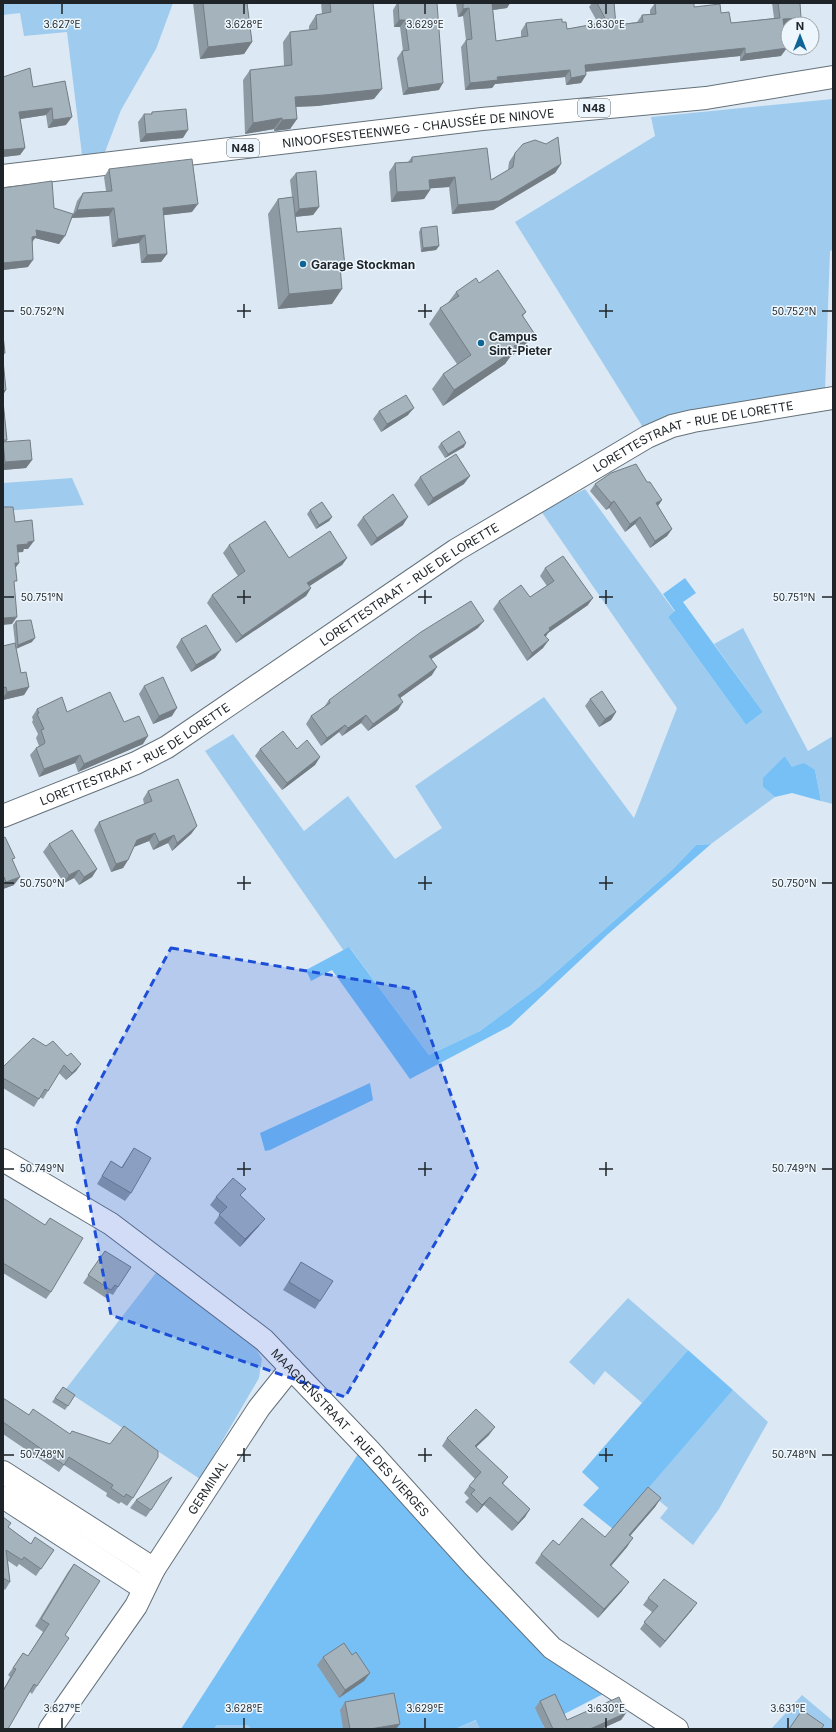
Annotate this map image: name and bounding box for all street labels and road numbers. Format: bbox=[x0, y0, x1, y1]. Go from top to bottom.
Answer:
road number: N48 bbox=[578, 99, 610, 117]
street label: NINOOFSESTEENWEG - CHAUSSÉE DE NINOVE bbox=[281, 105, 555, 150]
road number: N48 bbox=[227, 139, 259, 157]
street label: LORETTESTRAAT - RUE DE LORETTE bbox=[590, 397, 794, 475]
street label: LORETTESTRAAT - RUE DE LORETTE bbox=[316, 519, 501, 648]
street label: LORETTESTRAAT - RUE DE LORETTE bbox=[37, 699, 232, 808]
street label: MAAGDENSTRAAT - RUE DES VIERGES bbox=[268, 1345, 433, 1520]
street label: GERMINAL bbox=[184, 1457, 231, 1517]

